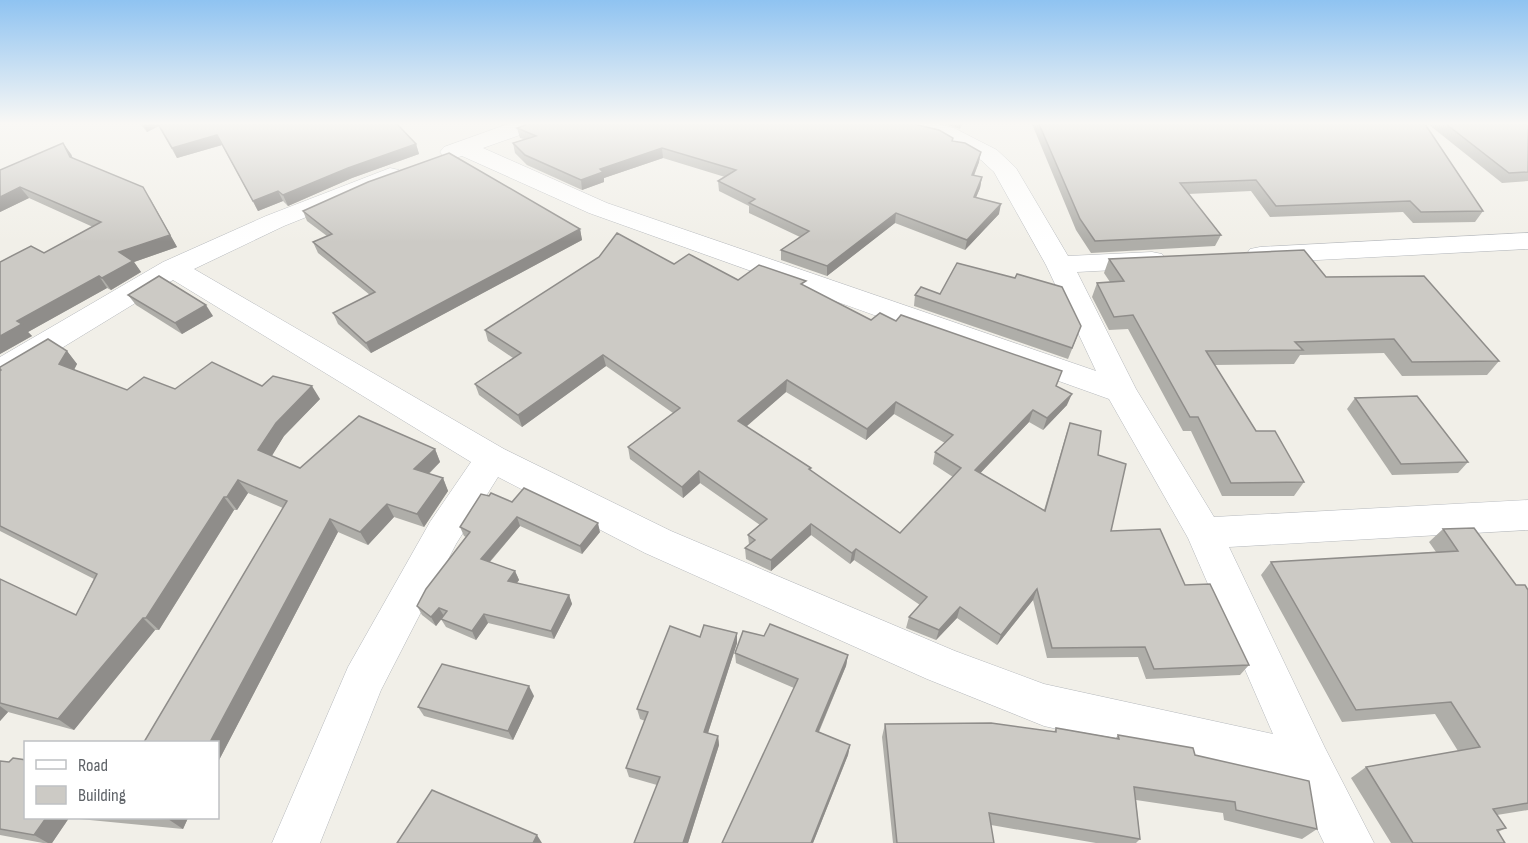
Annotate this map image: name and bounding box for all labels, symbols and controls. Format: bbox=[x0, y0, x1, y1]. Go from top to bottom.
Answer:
legend bbox=[24, 741, 219, 819]
text: Road bbox=[78, 755, 108, 776]
text: Building bbox=[78, 785, 126, 806]

